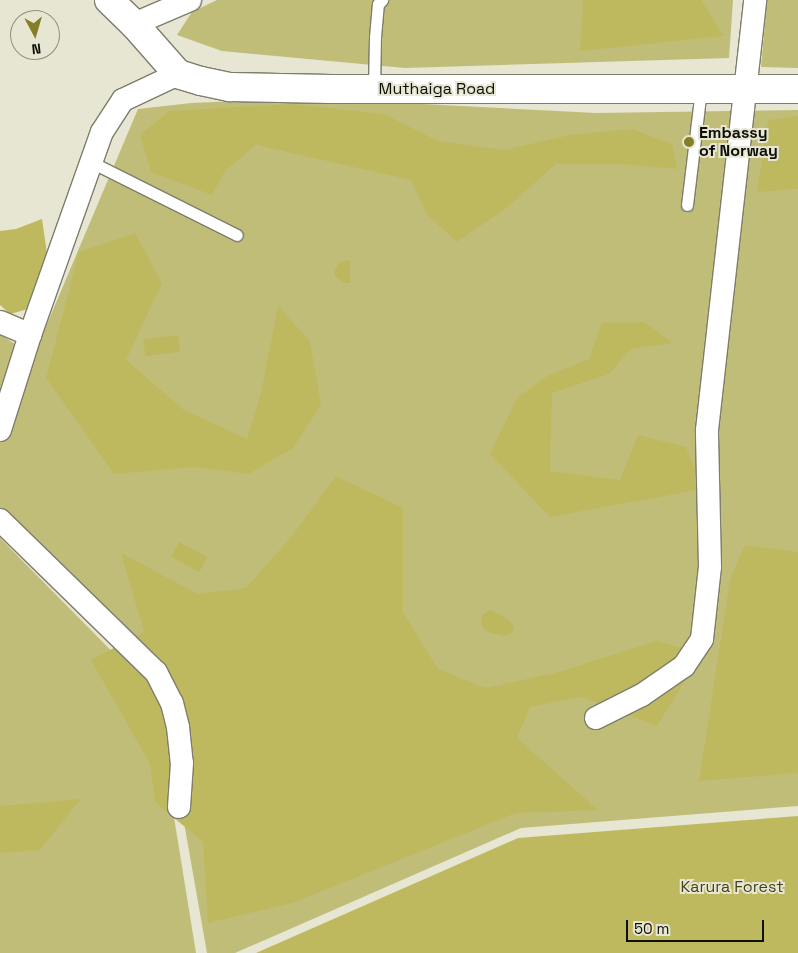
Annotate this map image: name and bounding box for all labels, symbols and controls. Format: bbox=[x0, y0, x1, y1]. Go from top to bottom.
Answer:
north arrow bbox=[10, 10, 60, 60]
text: N bbox=[31, 39, 42, 58]
street label: Muthaiga Road bbox=[379, 79, 495, 99]
place label: Embassy of Norway bbox=[699, 123, 778, 161]
marker: Embassy of Norway bbox=[683, 136, 695, 148]
park label: Karura Forest bbox=[680, 877, 784, 897]
scale bar bbox=[628, 910, 766, 942]
text: 50 m bbox=[634, 919, 669, 938]

